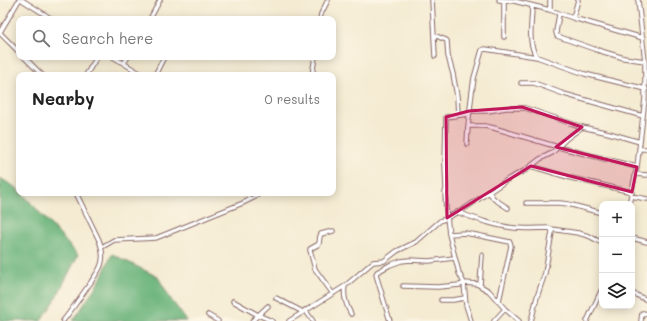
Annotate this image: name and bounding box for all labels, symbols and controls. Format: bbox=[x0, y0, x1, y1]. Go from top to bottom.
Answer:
search box bbox=[16, 16, 336, 60]
icon: search bbox=[30, 27, 52, 49]
text: Search here bbox=[62, 28, 153, 48]
text: Nearby bbox=[32, 87, 94, 109]
text: 0 results bbox=[265, 90, 320, 107]
map controls bbox=[599, 201, 635, 309]
button: + bbox=[599, 201, 635, 237]
button: − bbox=[599, 237, 635, 273]
button: layers bbox=[599, 273, 635, 309]

